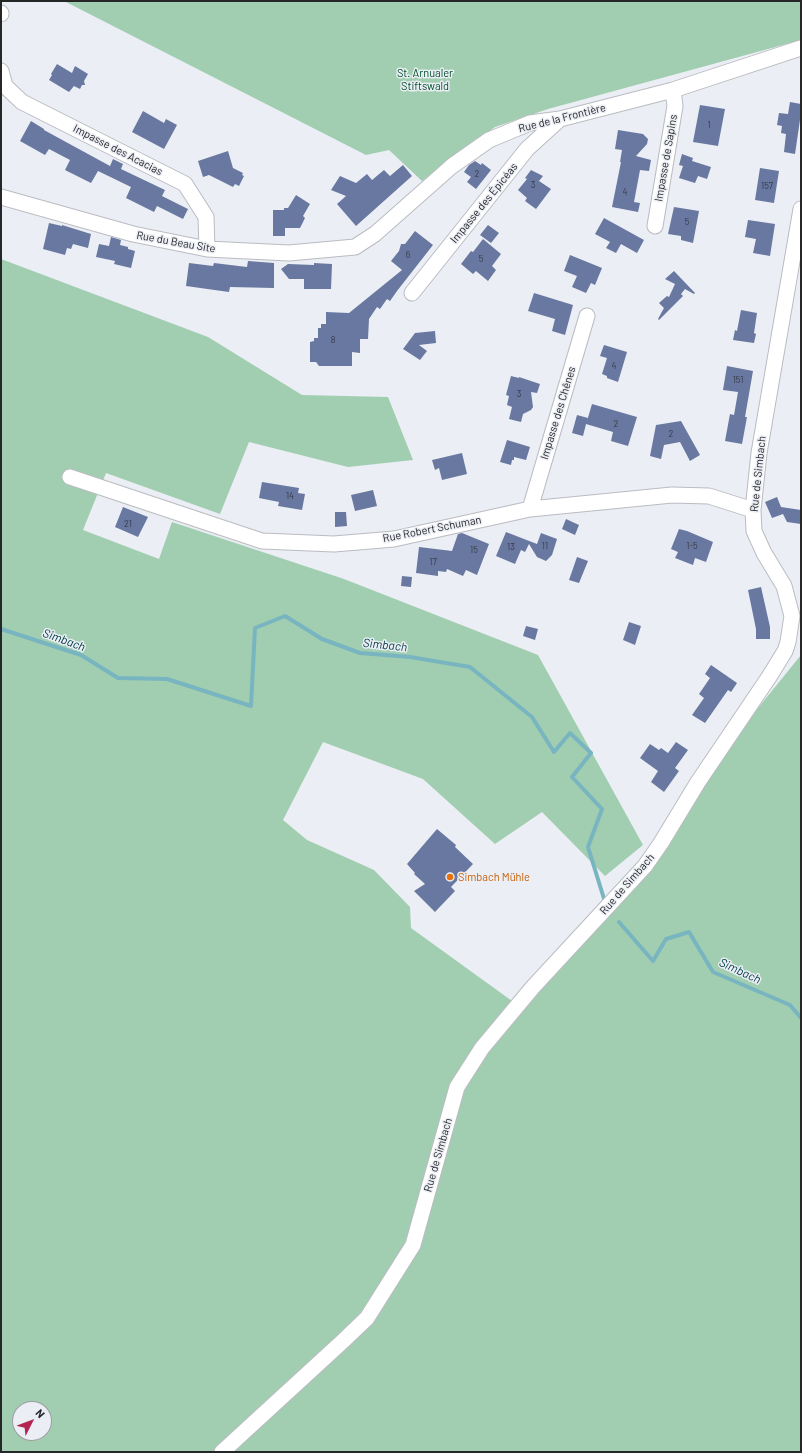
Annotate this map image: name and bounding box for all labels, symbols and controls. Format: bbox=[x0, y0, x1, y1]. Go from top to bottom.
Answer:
park label: St. Arnualer Stiftswald bbox=[397, 66, 453, 92]
street label: Rue de la Frontière bbox=[517, 101, 607, 135]
street label: Impasse de Sapins bbox=[652, 113, 680, 203]
house number: 1 bbox=[707, 120, 711, 130]
street label: Impasse des Acacias bbox=[71, 122, 165, 178]
street label: Impasse des Épicéas bbox=[448, 160, 520, 246]
house number: 2 bbox=[475, 169, 479, 179]
house number: 3 bbox=[531, 180, 535, 190]
house number: 157 bbox=[761, 181, 773, 191]
house number: 4 bbox=[623, 187, 627, 197]
house number: 5 bbox=[685, 217, 689, 227]
street label: Rue du Beau Site bbox=[135, 229, 217, 255]
house number: 6 bbox=[406, 250, 410, 260]
house number: 5 bbox=[479, 254, 483, 264]
house number: 8 bbox=[331, 335, 335, 345]
house number: 4 bbox=[612, 361, 616, 371]
street label: Impasse des Chênes bbox=[538, 365, 578, 461]
house number: 151 bbox=[733, 375, 743, 385]
house number: 3 bbox=[517, 389, 521, 399]
house number: 2 bbox=[614, 419, 618, 429]
house number: 2 bbox=[669, 429, 673, 439]
street label: Rue de Simbach bbox=[747, 435, 769, 513]
house number: 14 bbox=[286, 491, 294, 501]
street label: Rue Robert Schuman bbox=[382, 513, 482, 545]
house number: 21 bbox=[124, 519, 132, 529]
house number: 11 bbox=[542, 541, 548, 551]
house number: 1-5 bbox=[686, 541, 698, 551]
house number: 13 bbox=[507, 542, 515, 552]
house number: 15 bbox=[470, 545, 478, 555]
house number: 17 bbox=[429, 557, 437, 567]
water label: Simbach bbox=[41, 626, 87, 654]
water label: Simbach bbox=[362, 636, 408, 654]
street label: Rue de Simbach bbox=[597, 851, 657, 917]
place label: Simbach Mühle bbox=[458, 870, 530, 884]
marker: Simbach Mühle bbox=[445, 872, 455, 882]
water label: Simbach bbox=[717, 955, 763, 987]
street label: Rue de Simbach bbox=[421, 1116, 455, 1194]
north arrow bbox=[12, 1401, 52, 1441]
text: N bbox=[33, 1406, 48, 1420]

